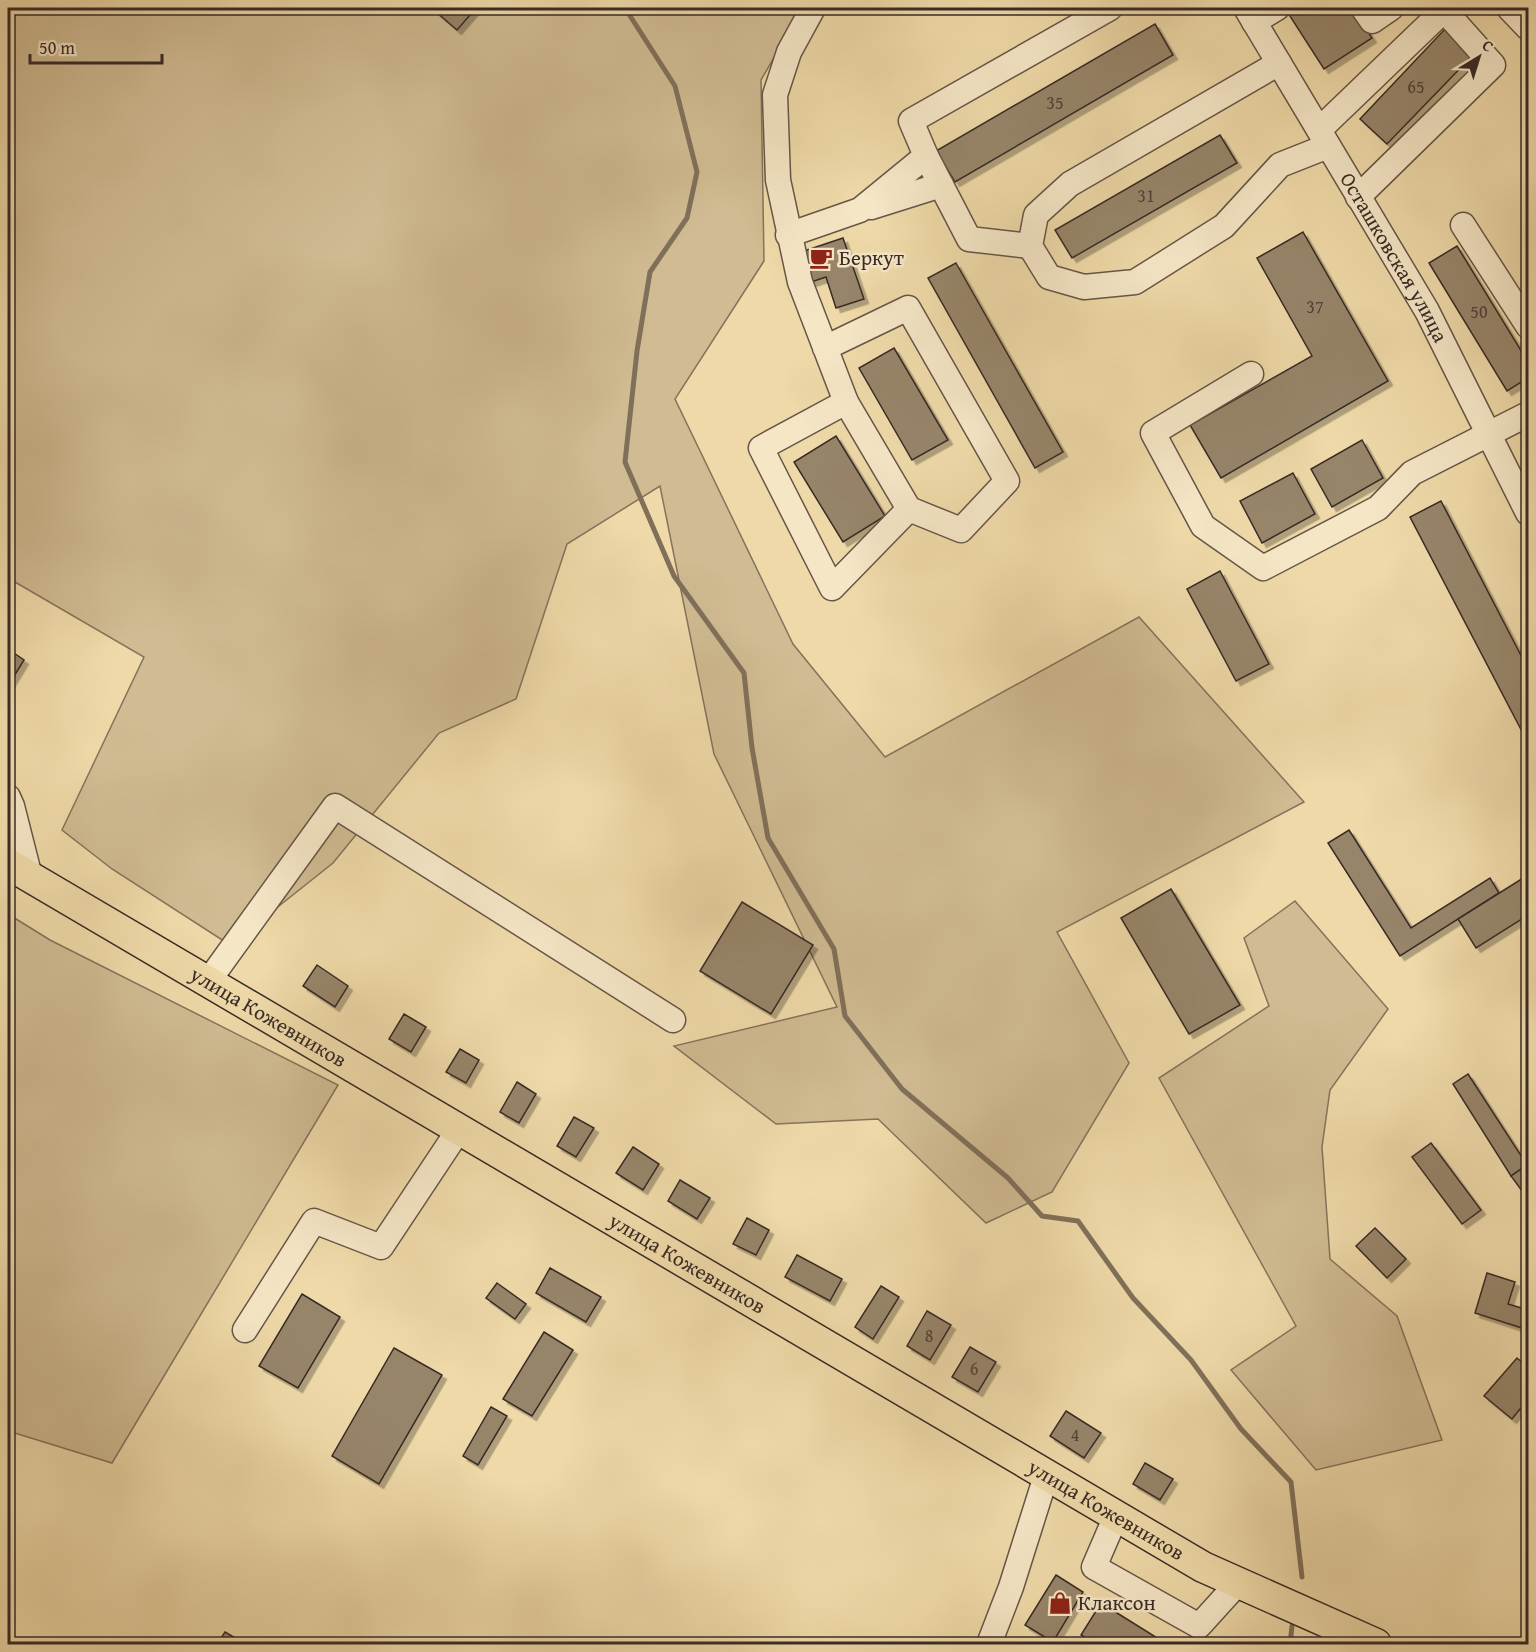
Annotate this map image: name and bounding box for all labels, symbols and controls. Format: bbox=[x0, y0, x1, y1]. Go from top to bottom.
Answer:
scale bar bbox=[30, 27, 162, 65]
north arrow bbox=[1449, 27, 1509, 87]
text: С bbox=[1477, 33, 1499, 57]
text: 50 m bbox=[39, 34, 75, 61]
house number: 65 bbox=[1407, 73, 1425, 100]
house number: 35 bbox=[1046, 89, 1064, 116]
street label: Осташковская улица bbox=[1333, 166, 1456, 347]
house number: 31 bbox=[1137, 182, 1155, 209]
place label: Беркут bbox=[839, 242, 904, 273]
cafe icon: Беркут bbox=[808, 245, 834, 271]
house number: 37 bbox=[1306, 293, 1324, 320]
house number: 50 bbox=[1470, 298, 1488, 325]
street label: улица Кожевников bbox=[183, 958, 353, 1075]
street label: улица Кожевников bbox=[602, 1204, 772, 1321]
house number: 8 bbox=[925, 1322, 933, 1349]
house number: 6 bbox=[970, 1355, 978, 1382]
house number: 4 bbox=[1071, 1421, 1079, 1448]
street label: улица Кожевников bbox=[1021, 1451, 1191, 1568]
place label: Клаксон bbox=[1078, 1587, 1156, 1618]
shop icon: Клаксон bbox=[1047, 1590, 1073, 1616]

